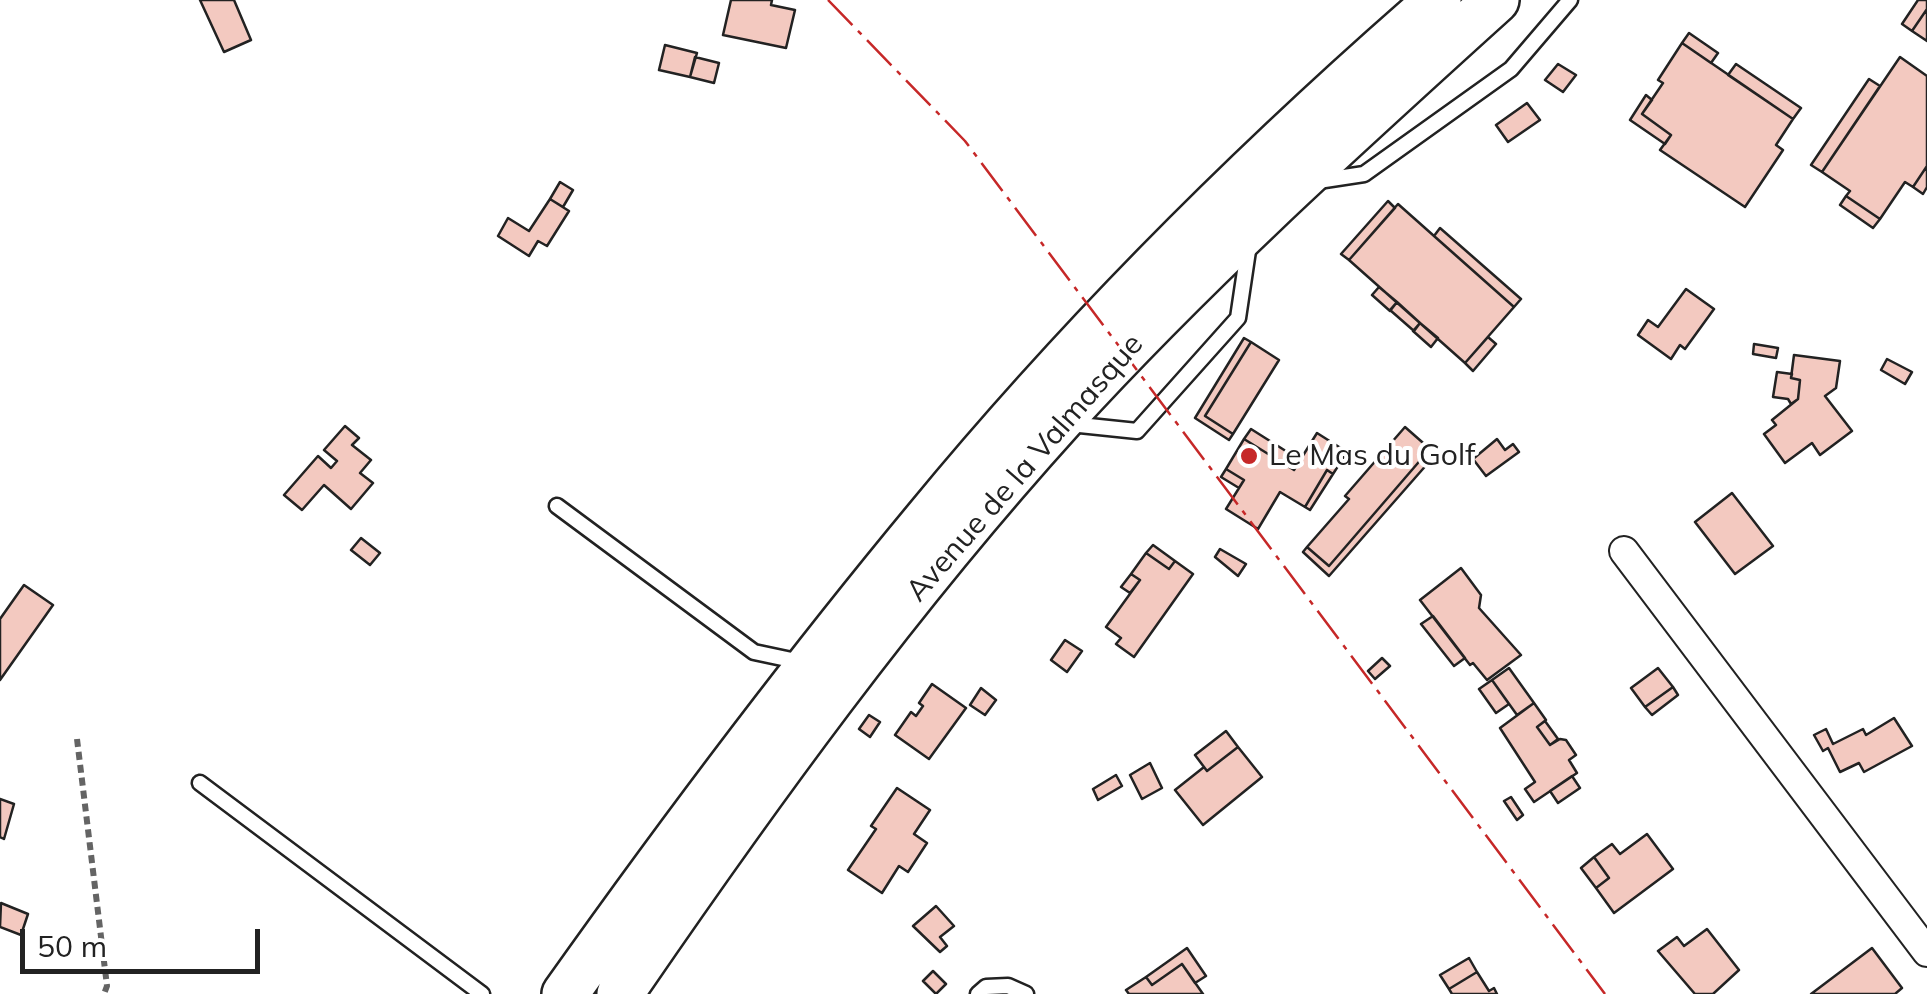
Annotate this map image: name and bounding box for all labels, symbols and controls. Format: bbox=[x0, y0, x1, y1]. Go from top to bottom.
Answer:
street label: Avenue de la Valmasque bbox=[899, 327, 1151, 609]
place label: Le Mas du Golf bbox=[1269, 438, 1475, 474]
marker: Le Mas du Golf bbox=[1238, 445, 1260, 467]
scale bar bbox=[25, 909, 265, 971]
text: 50 m bbox=[37, 927, 107, 965]

